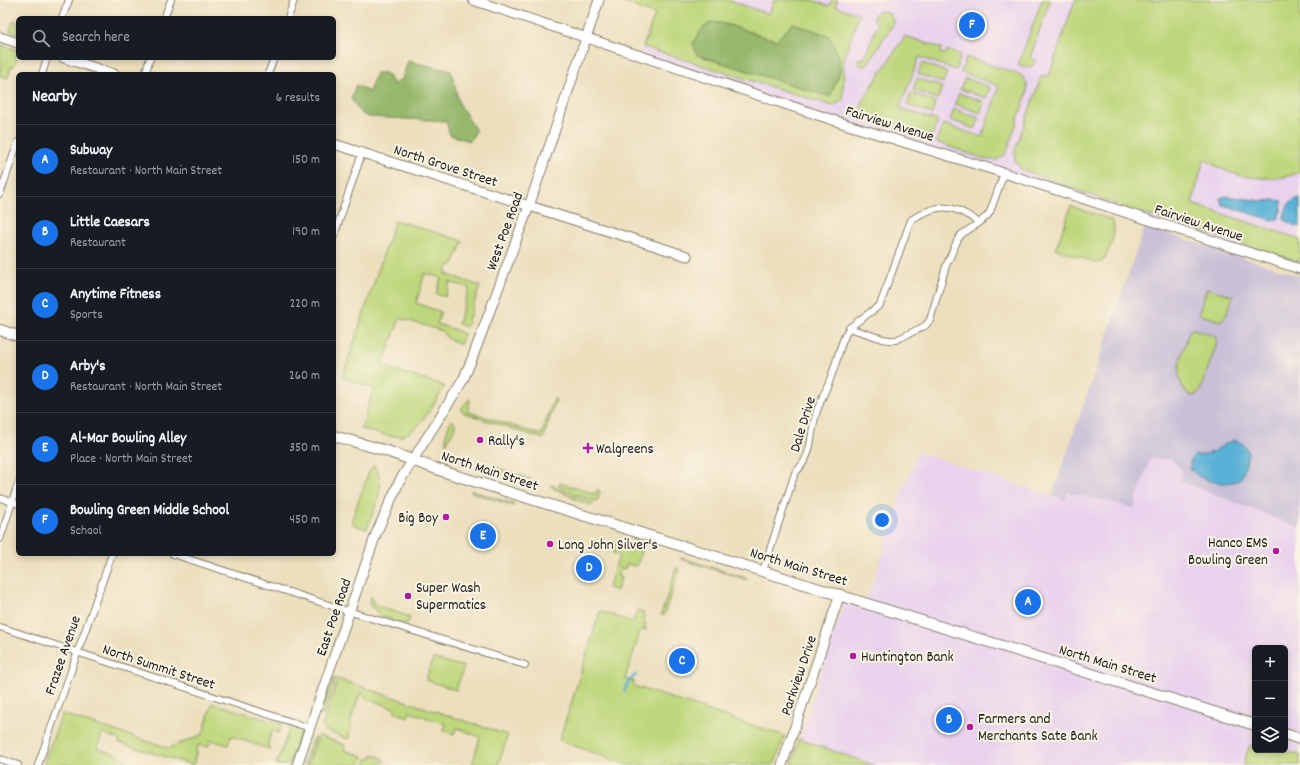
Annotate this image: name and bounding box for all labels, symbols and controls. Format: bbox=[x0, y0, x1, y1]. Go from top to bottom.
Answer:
pin: F bbox=[959, 10, 985, 40]
search box bbox=[16, 16, 336, 60]
icon: search bbox=[30, 27, 52, 49]
text: Search here bbox=[62, 27, 130, 49]
text: Nearby bbox=[32, 86, 76, 110]
text: 6 results bbox=[276, 89, 320, 108]
street label: Fairview Avenue bbox=[842, 101, 937, 149]
text: Subway bbox=[70, 140, 112, 162]
street label: North Grove Street bbox=[391, 140, 501, 194]
text: A bbox=[41, 151, 49, 170]
text: 150 m bbox=[292, 151, 320, 170]
text: Restaurant · North Main Street bbox=[70, 162, 222, 181]
street label: West Poe Road bbox=[482, 189, 530, 274]
street label: Fairview Avenue bbox=[1151, 199, 1246, 249]
text: Little Caesars bbox=[70, 212, 150, 234]
text: B bbox=[42, 223, 48, 242]
text: 190 m bbox=[292, 223, 320, 242]
text: Restaurant bbox=[70, 234, 126, 253]
text: Anytime Fitness bbox=[70, 284, 161, 306]
text: C bbox=[42, 295, 48, 314]
text: 220 m bbox=[290, 295, 320, 314]
text: Sports bbox=[70, 306, 103, 325]
text: Arby's bbox=[70, 356, 106, 378]
text: D bbox=[42, 367, 48, 386]
text: 260 m bbox=[289, 367, 320, 386]
text: Restaurant · North Main Street bbox=[70, 378, 222, 397]
street label: Dale Drive bbox=[785, 394, 823, 455]
text: Al-Mar Bowling Alley bbox=[70, 428, 186, 450]
place label: Rally's bbox=[488, 431, 525, 453]
marker: Rally's bbox=[475, 435, 485, 445]
text: E bbox=[42, 439, 48, 458]
text: 350 m bbox=[289, 439, 320, 458]
place label: Walgreens bbox=[596, 439, 654, 461]
marker: Walgreens bbox=[583, 443, 593, 453]
street label: North Main Street bbox=[438, 446, 541, 498]
text: Place · North Main Street bbox=[70, 450, 192, 469]
text: Bowling Green Middle School bbox=[70, 500, 229, 522]
place label: Big Boy bbox=[398, 508, 439, 530]
your location bbox=[872, 510, 892, 530]
text: F bbox=[42, 511, 48, 530]
text: 450 m bbox=[290, 511, 320, 530]
marker: Big Boy bbox=[441, 512, 451, 522]
pin: E bbox=[470, 521, 496, 551]
text: School bbox=[70, 522, 102, 541]
place label: Hanco EMS Bowling Green bbox=[1188, 533, 1268, 572]
place label: Long John Silver's bbox=[558, 535, 658, 557]
marker: Long John Silver's bbox=[545, 539, 555, 549]
street label: North Main Street bbox=[747, 543, 850, 593]
marker: Hanco EMS Bowling Green bbox=[1271, 546, 1281, 556]
pin: D bbox=[576, 553, 602, 583]
street label: East Poe Road bbox=[311, 576, 358, 659]
place label: Super Wash Supermatics bbox=[416, 578, 486, 617]
pin: A bbox=[1015, 587, 1041, 617]
marker: Super Wash Supermatics bbox=[403, 591, 413, 601]
street label: Frazee Avenue bbox=[40, 613, 88, 698]
street label: Parkview Drive bbox=[776, 632, 824, 719]
street label: North Summit Street bbox=[99, 639, 218, 697]
street label: North Main Street bbox=[1056, 640, 1159, 690]
map controls bbox=[1252, 645, 1288, 753]
button: + bbox=[1252, 645, 1288, 681]
pin: C bbox=[669, 646, 695, 676]
place label: Huntington Bank bbox=[861, 647, 954, 669]
marker: Huntington Bank bbox=[848, 651, 858, 661]
button: − bbox=[1252, 681, 1288, 717]
pin: B bbox=[936, 705, 962, 735]
place label: Farmers and Merchants Sate Bank bbox=[978, 709, 1098, 748]
button: layers bbox=[1252, 717, 1288, 753]
marker: Farmers and Merchants Sate Bank bbox=[965, 722, 975, 732]

